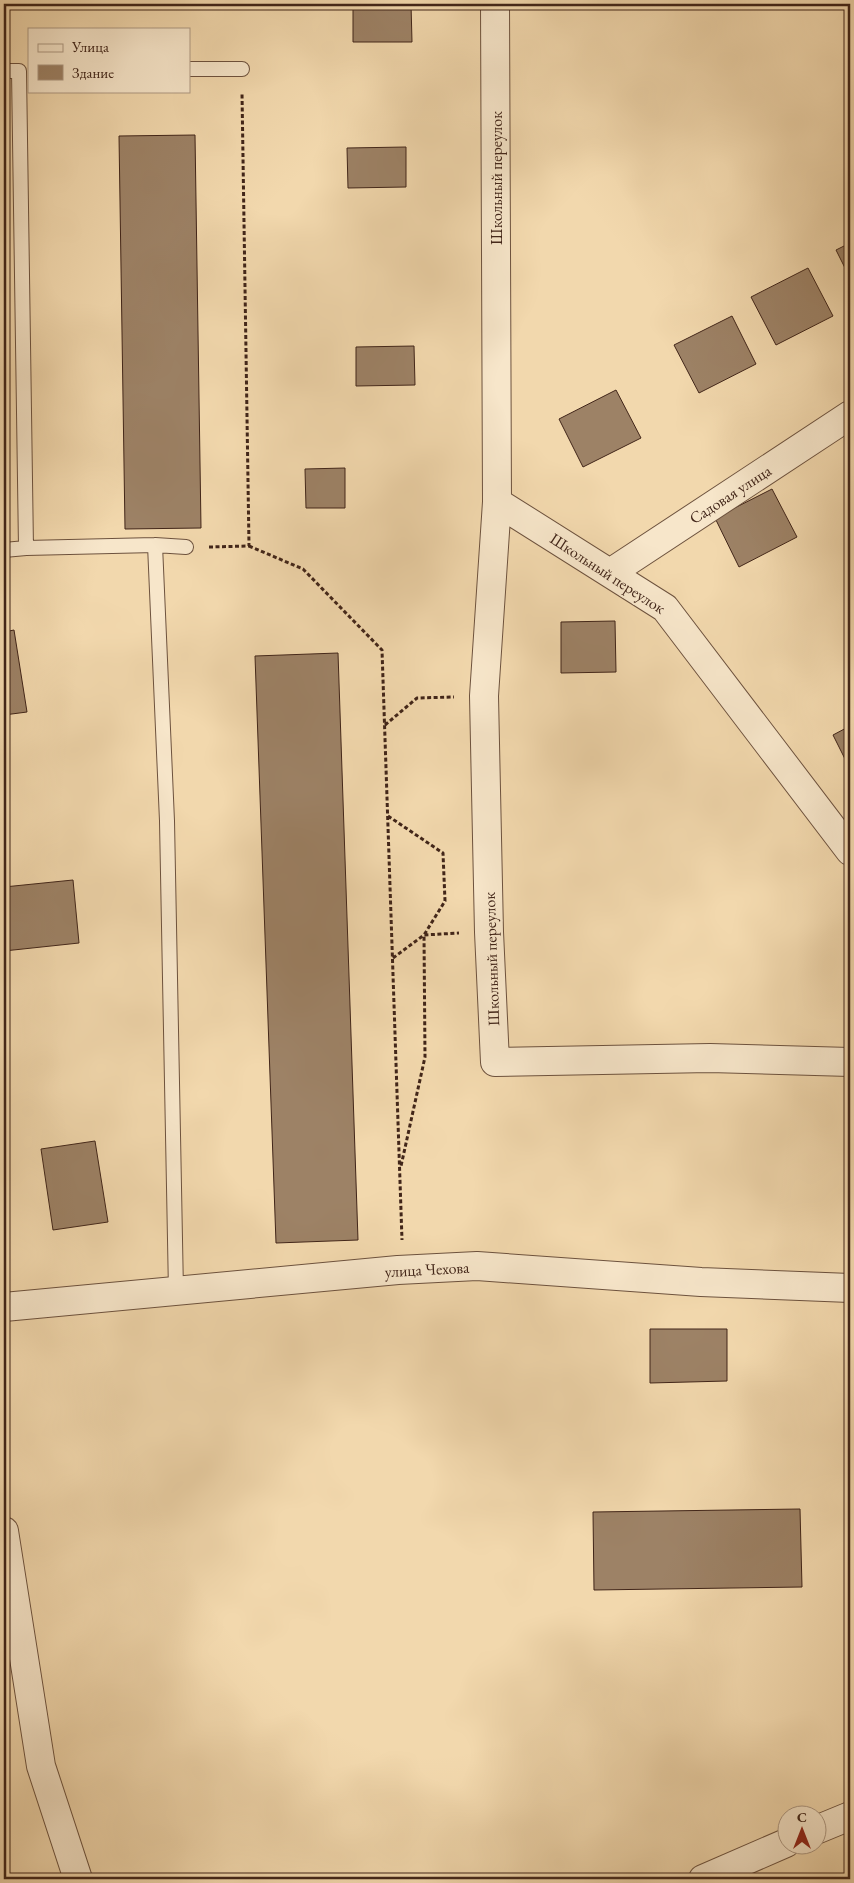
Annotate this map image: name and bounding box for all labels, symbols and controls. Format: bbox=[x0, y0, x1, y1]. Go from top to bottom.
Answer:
legend bbox=[28, 28, 190, 92]
text: Улица bbox=[71, 37, 109, 56]
text: Здание bbox=[72, 63, 114, 82]
street label: Школьный переулок bbox=[486, 111, 507, 245]
street label: Садовая улица bbox=[685, 460, 776, 529]
street label: Школьный переулок bbox=[546, 528, 670, 619]
street label: Школьный переулок bbox=[479, 891, 504, 1026]
street label: улица Чехова bbox=[384, 1257, 471, 1282]
north arrow bbox=[776, 1806, 826, 1856]
text: С bbox=[797, 1808, 807, 1826]

